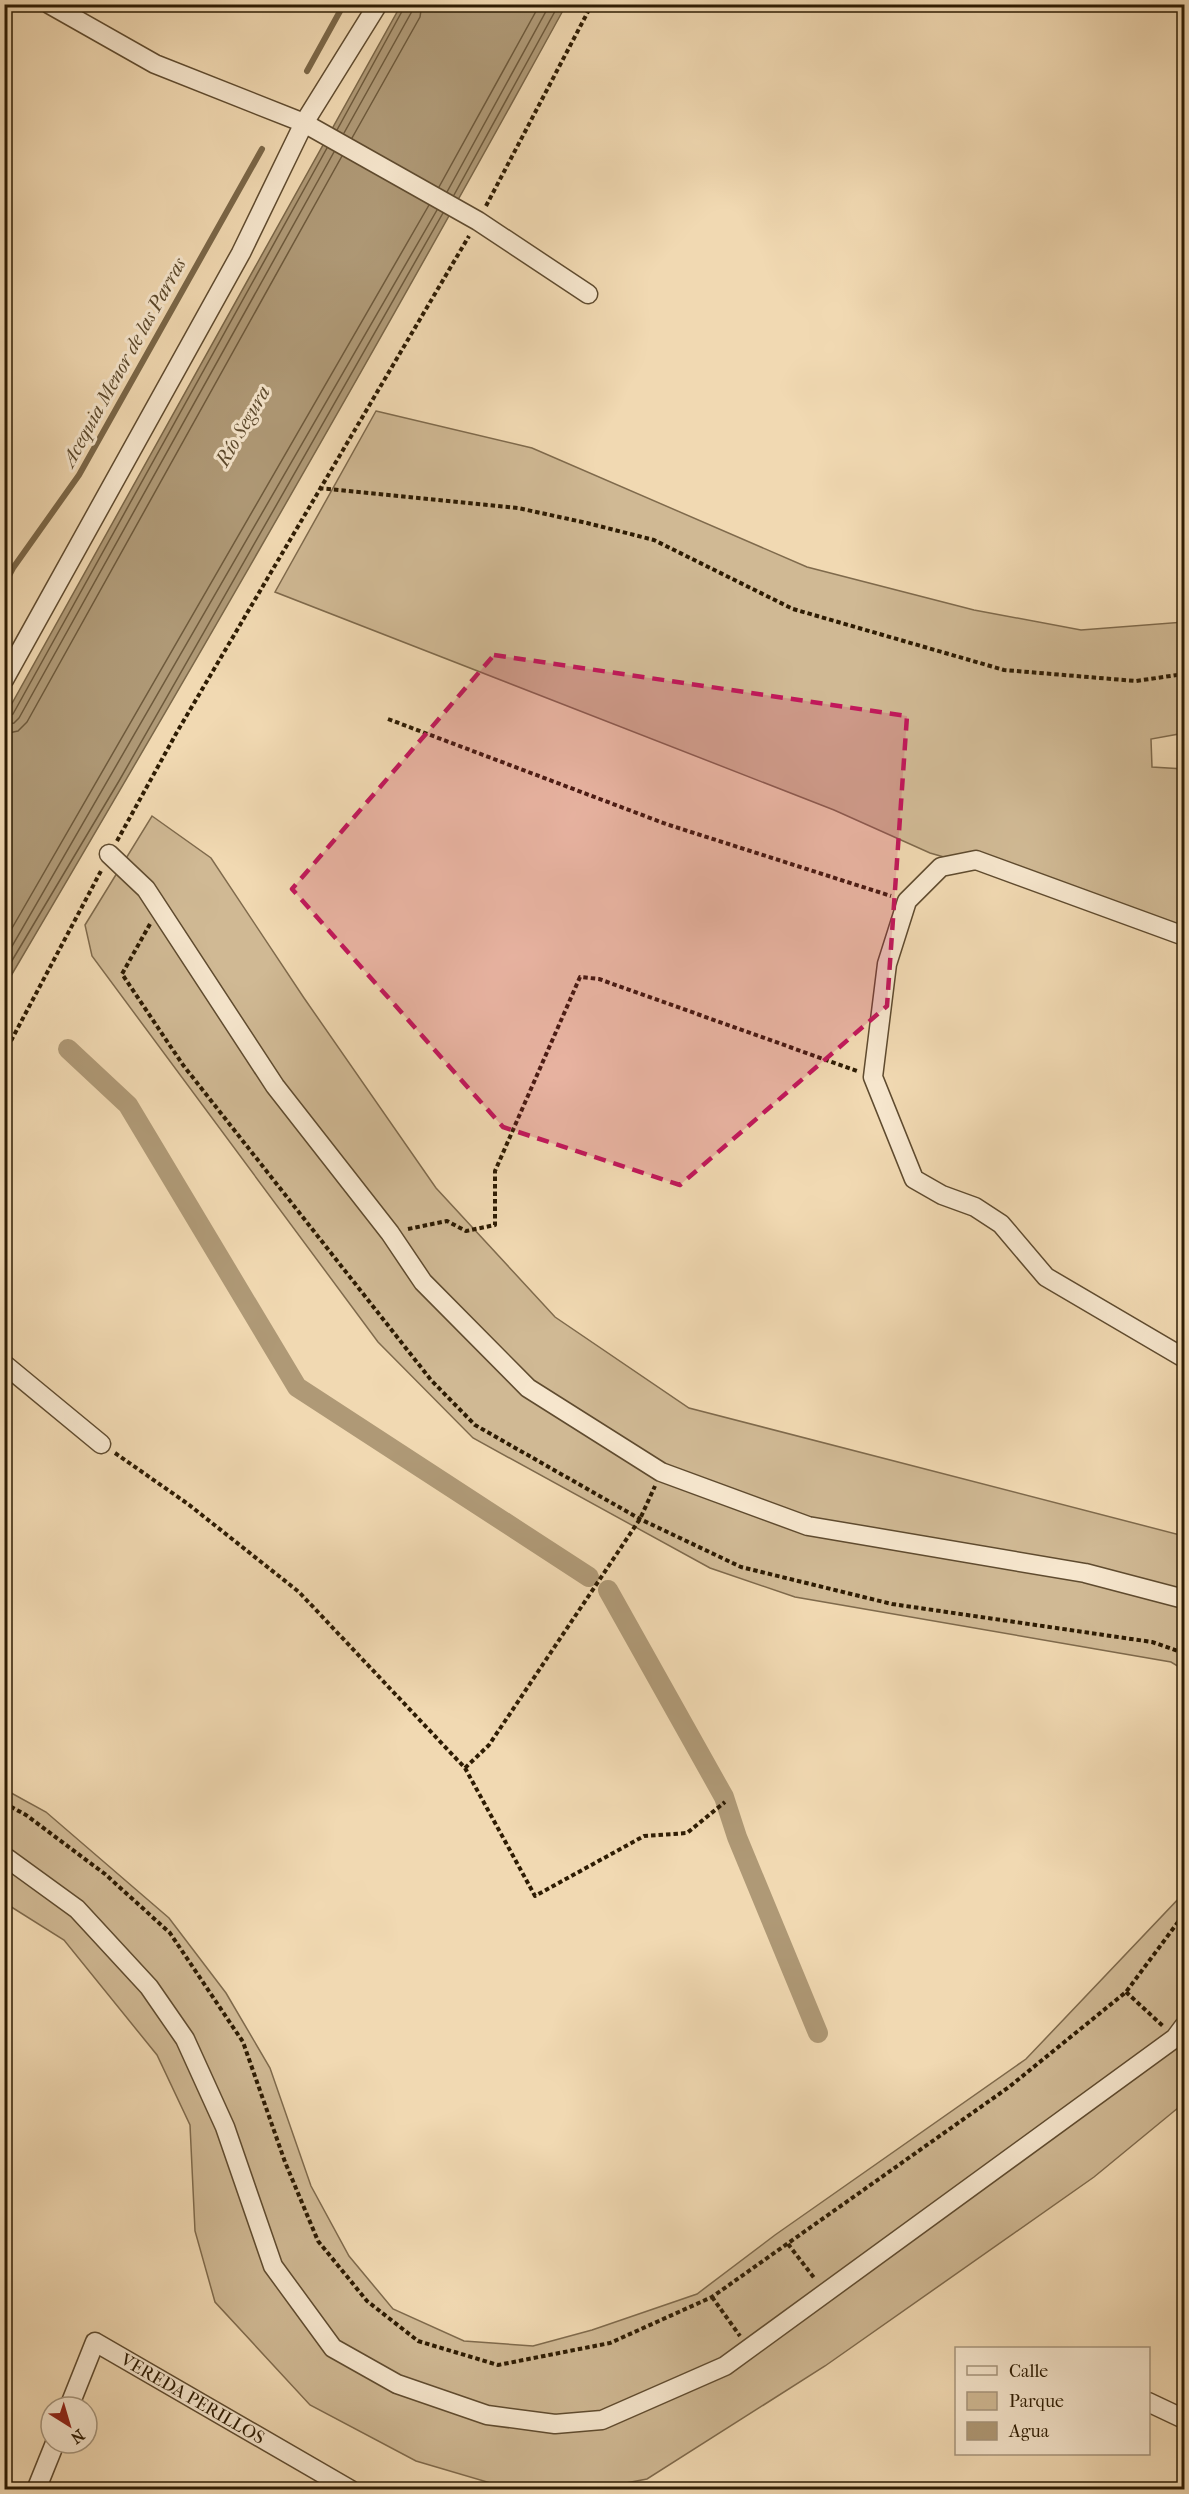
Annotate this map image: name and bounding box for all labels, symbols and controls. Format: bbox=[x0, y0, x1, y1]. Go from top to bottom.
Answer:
water label: Acequia Menor de las Parras bbox=[56, 253, 191, 473]
water label: Río Segura bbox=[210, 382, 275, 472]
legend bbox=[955, 2347, 1150, 2455]
street label: VEREDA PERILLOS bbox=[116, 2348, 269, 2448]
text: Calle bbox=[1009, 2361, 1048, 2382]
text: Parque bbox=[1009, 2391, 1064, 2412]
north arrow bbox=[39, 2395, 99, 2455]
text: Agua bbox=[1008, 2421, 1050, 2442]
text: N bbox=[66, 2425, 88, 2448]

